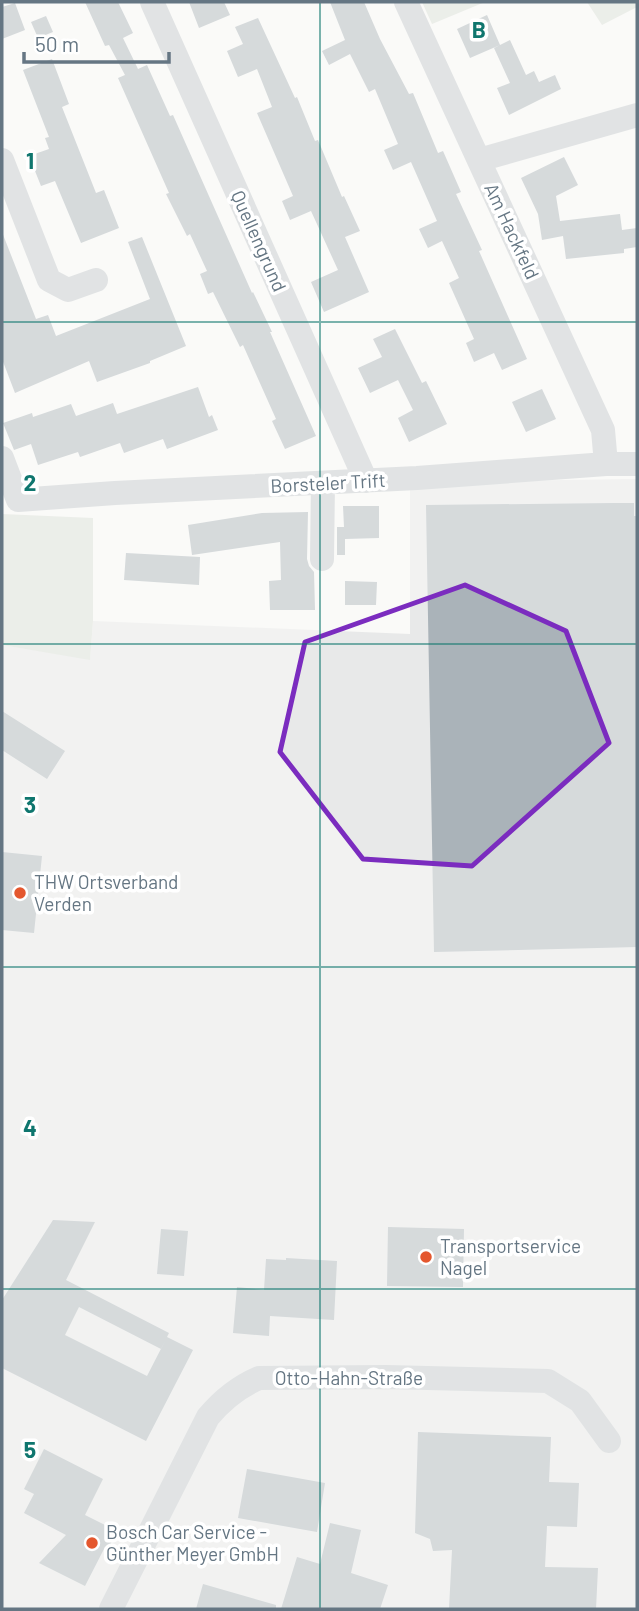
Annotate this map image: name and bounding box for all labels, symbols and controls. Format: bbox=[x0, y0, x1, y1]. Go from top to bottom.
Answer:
text: B bbox=[472, 15, 486, 43]
scale bar bbox=[24, 21, 170, 65]
text: 50 m bbox=[35, 31, 79, 56]
text: 1 bbox=[26, 146, 34, 174]
street label: Am Hackfeld bbox=[480, 179, 545, 282]
street label: Quellengrund bbox=[227, 187, 292, 295]
text: 2 bbox=[24, 468, 36, 496]
street label: Borsteler Trift bbox=[270, 468, 386, 497]
text: 3 bbox=[24, 790, 36, 818]
place label: THW Ortsverband Verden bbox=[34, 870, 179, 915]
marker: THW Ortsverband Verden bbox=[12, 885, 28, 901]
text: 4 bbox=[23, 1113, 37, 1141]
place label: Transportservice Nagel bbox=[440, 1234, 581, 1279]
marker: Transportservice Nagel bbox=[418, 1249, 434, 1265]
street label: Otto-Hahn-Straße bbox=[275, 1366, 423, 1389]
text: 5 bbox=[24, 1435, 36, 1463]
place label: Bosch Car Service - Günther Meyer GmbH bbox=[106, 1520, 279, 1565]
marker: Bosch Car Service - Günther Meyer GmbH bbox=[84, 1535, 100, 1551]

